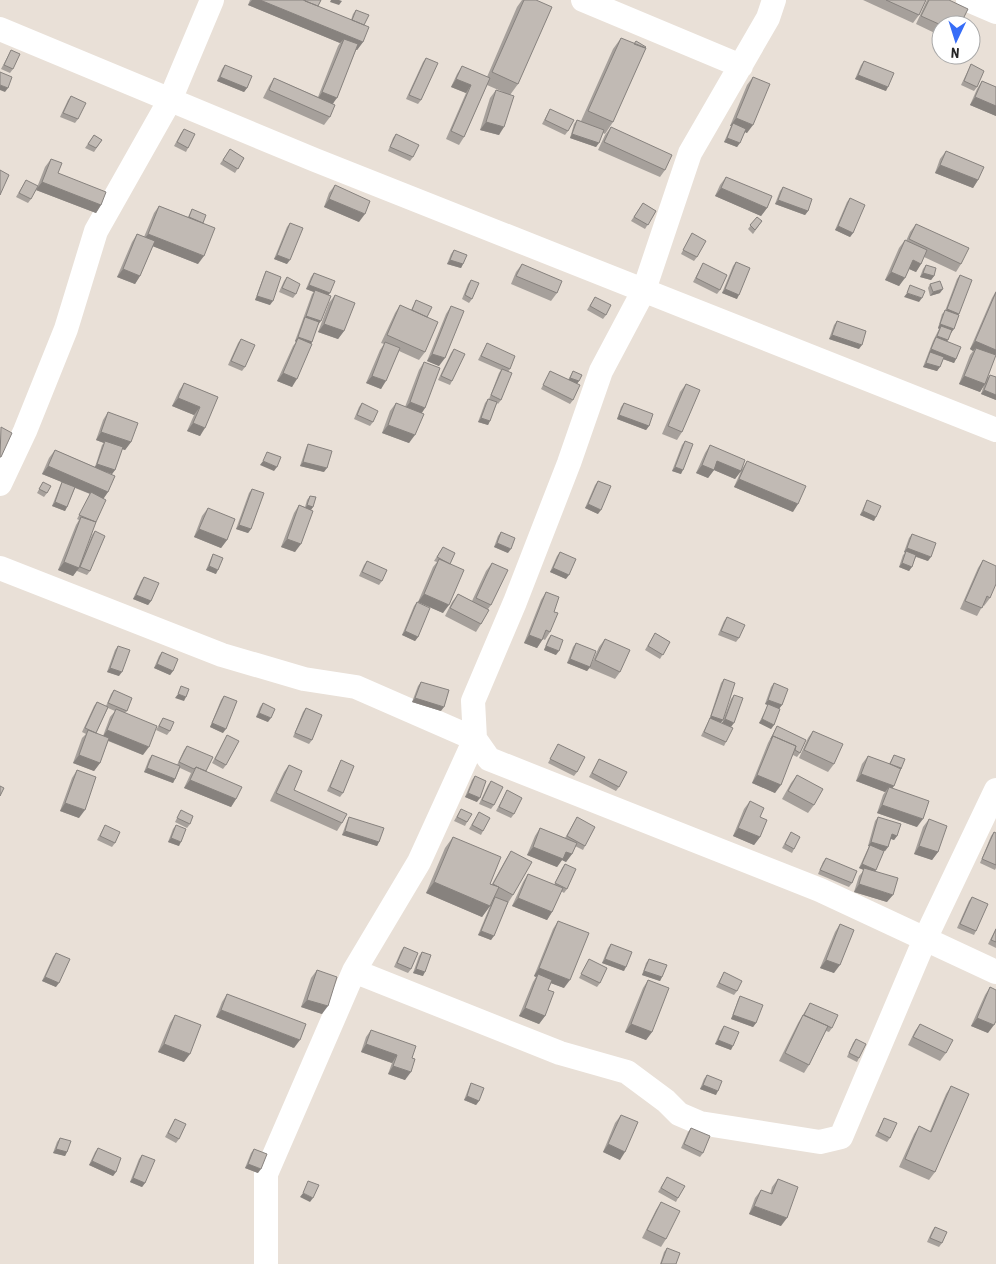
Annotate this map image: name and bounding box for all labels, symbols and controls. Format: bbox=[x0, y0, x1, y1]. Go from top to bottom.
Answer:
north arrow bbox=[931, 15, 981, 65]
text: N bbox=[950, 45, 960, 61]

